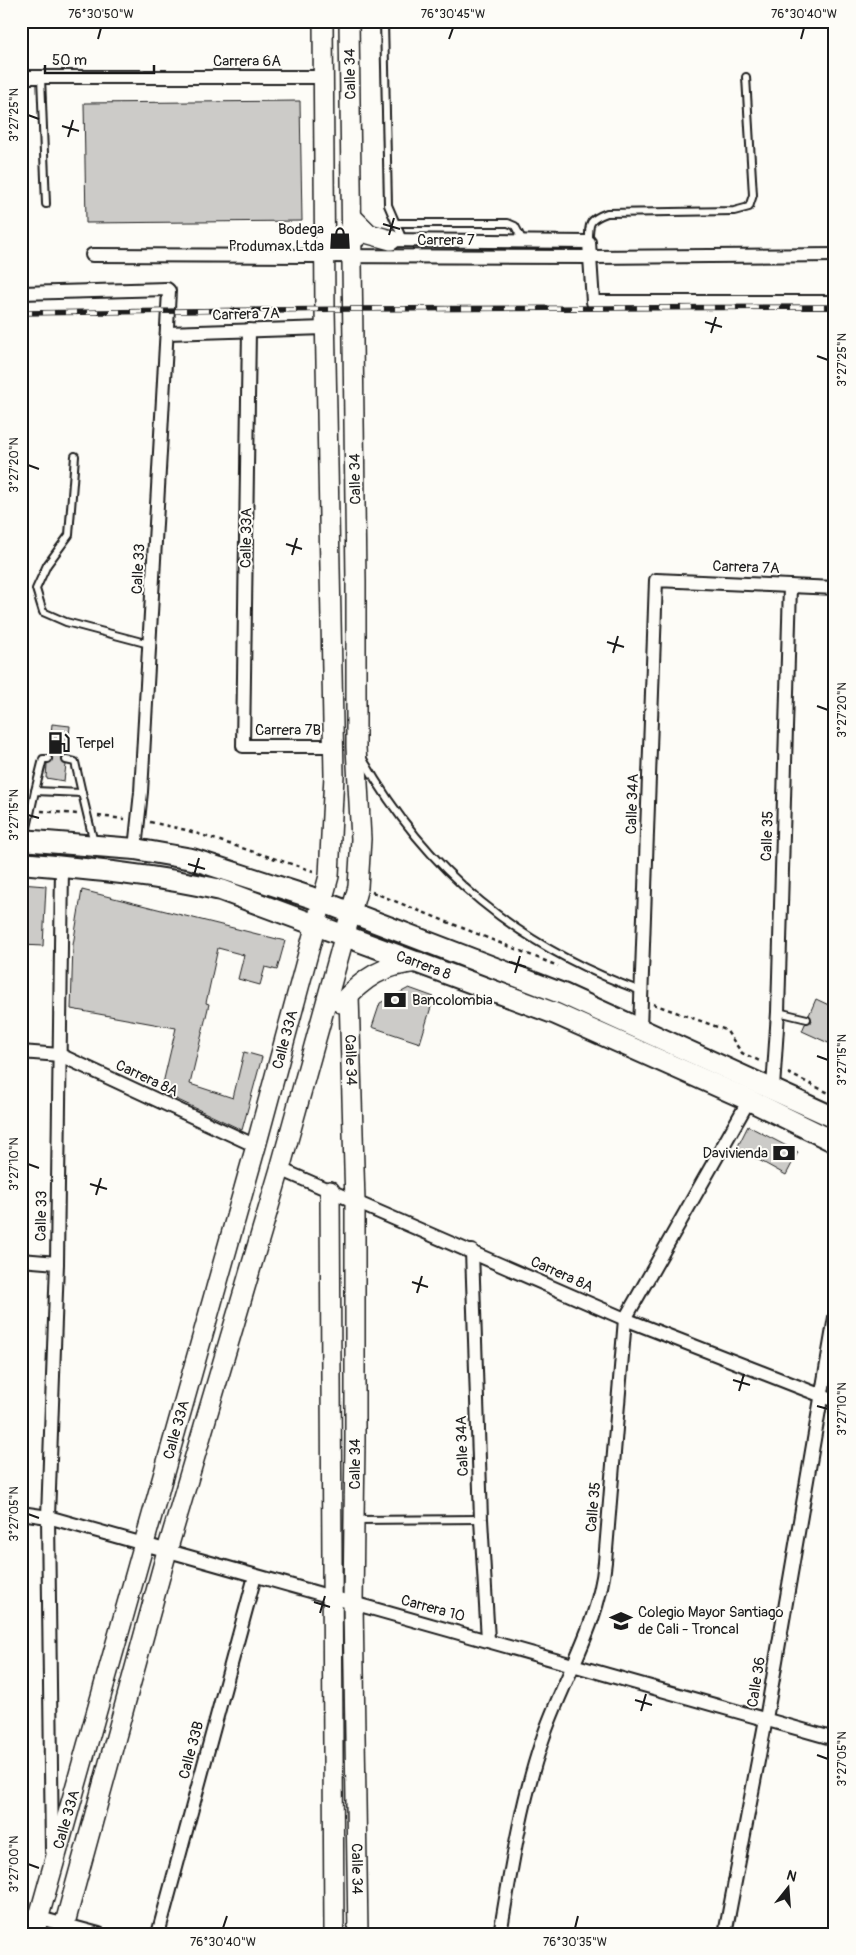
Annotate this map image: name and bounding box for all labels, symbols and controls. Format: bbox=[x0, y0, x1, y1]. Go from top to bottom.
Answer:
text: 76°30'50"W bbox=[68, 7, 134, 22]
text: 76°30'45"W bbox=[421, 7, 485, 22]
text: 76°30'40"W bbox=[771, 7, 837, 22]
scale bar bbox=[45, 42, 154, 74]
street label: Calle 34 bbox=[341, 48, 360, 100]
text: 50 m bbox=[52, 51, 87, 70]
street label: Carrera 6A bbox=[213, 52, 281, 71]
text: 3°27'25"N bbox=[7, 88, 22, 142]
place label: Bodega Produmax Ltda bbox=[229, 220, 324, 256]
shop icon: Bodega Produmax Ltda bbox=[327, 225, 353, 251]
street label: Carrera 7 bbox=[417, 231, 475, 250]
street label: Carrera 7A bbox=[212, 304, 280, 325]
text: 3°27'25"N bbox=[835, 333, 850, 387]
text: 3°27'20"N bbox=[7, 437, 22, 493]
street label: Calle 34 bbox=[346, 453, 365, 505]
street label: Calle 33A bbox=[236, 507, 257, 568]
street label: Calle 33 bbox=[128, 543, 149, 595]
street label: Carrera 7A bbox=[712, 557, 780, 578]
text: 3°27'20"N bbox=[835, 682, 850, 738]
street label: Carrera 7B bbox=[255, 721, 321, 740]
fuel station icon: Terpel bbox=[46, 730, 72, 756]
place label: Terpel bbox=[76, 734, 114, 753]
street label: Calle 34A bbox=[622, 773, 643, 835]
text: 3°27'15"N bbox=[7, 789, 22, 841]
street label: Calle 35 bbox=[757, 810, 778, 862]
street label: Carrera 8 bbox=[393, 947, 454, 984]
bank icon: Bancolombia bbox=[382, 987, 408, 1013]
place label: Bancolombia bbox=[412, 991, 493, 1010]
street label: Calle 33A bbox=[268, 1008, 302, 1071]
street label: Calle 34 bbox=[340, 1034, 361, 1086]
text: 3°27'15"N bbox=[835, 1034, 850, 1086]
street label: Carrera 8A bbox=[112, 1056, 181, 1101]
text: 3°27'10"N bbox=[7, 1137, 22, 1191]
bank icon: Davivienda bbox=[771, 1140, 797, 1166]
place label: Davivienda bbox=[702, 1144, 768, 1163]
street label: Calle 33 bbox=[32, 1190, 51, 1242]
street label: Carrera 8A bbox=[527, 1252, 596, 1297]
text: 3°27'10"N bbox=[835, 1382, 850, 1436]
street label: Calle 33A bbox=[159, 1398, 194, 1461]
street label: Calle 34A bbox=[452, 1415, 473, 1477]
street label: Calle 34 bbox=[346, 1438, 365, 1490]
street label: Calle 35 bbox=[582, 1481, 605, 1533]
text: 3°27'05"N bbox=[7, 1486, 22, 1542]
street label: Carrera 10 bbox=[399, 1591, 467, 1626]
place label: Colegio Mayor Santiago de Cali - Troncal bbox=[638, 1603, 784, 1639]
school or university icon: Colegio Mayor Santiago de Cali - Troncal bbox=[608, 1608, 634, 1634]
street label: Calle 36 bbox=[743, 1655, 770, 1709]
street label: Calle 33B bbox=[175, 1719, 208, 1781]
text: 3°27'05"N bbox=[835, 1731, 850, 1787]
street label: Calle 33A bbox=[49, 1788, 84, 1851]
text: 3°27'00"N bbox=[7, 1836, 22, 1892]
street label: Calle 34 bbox=[347, 1843, 366, 1895]
north arrow bbox=[764, 1862, 814, 1912]
text: N bbox=[785, 1867, 799, 1886]
text: 76°30'40"W bbox=[190, 1935, 256, 1950]
text: 76°30'35"W bbox=[543, 1935, 607, 1950]

